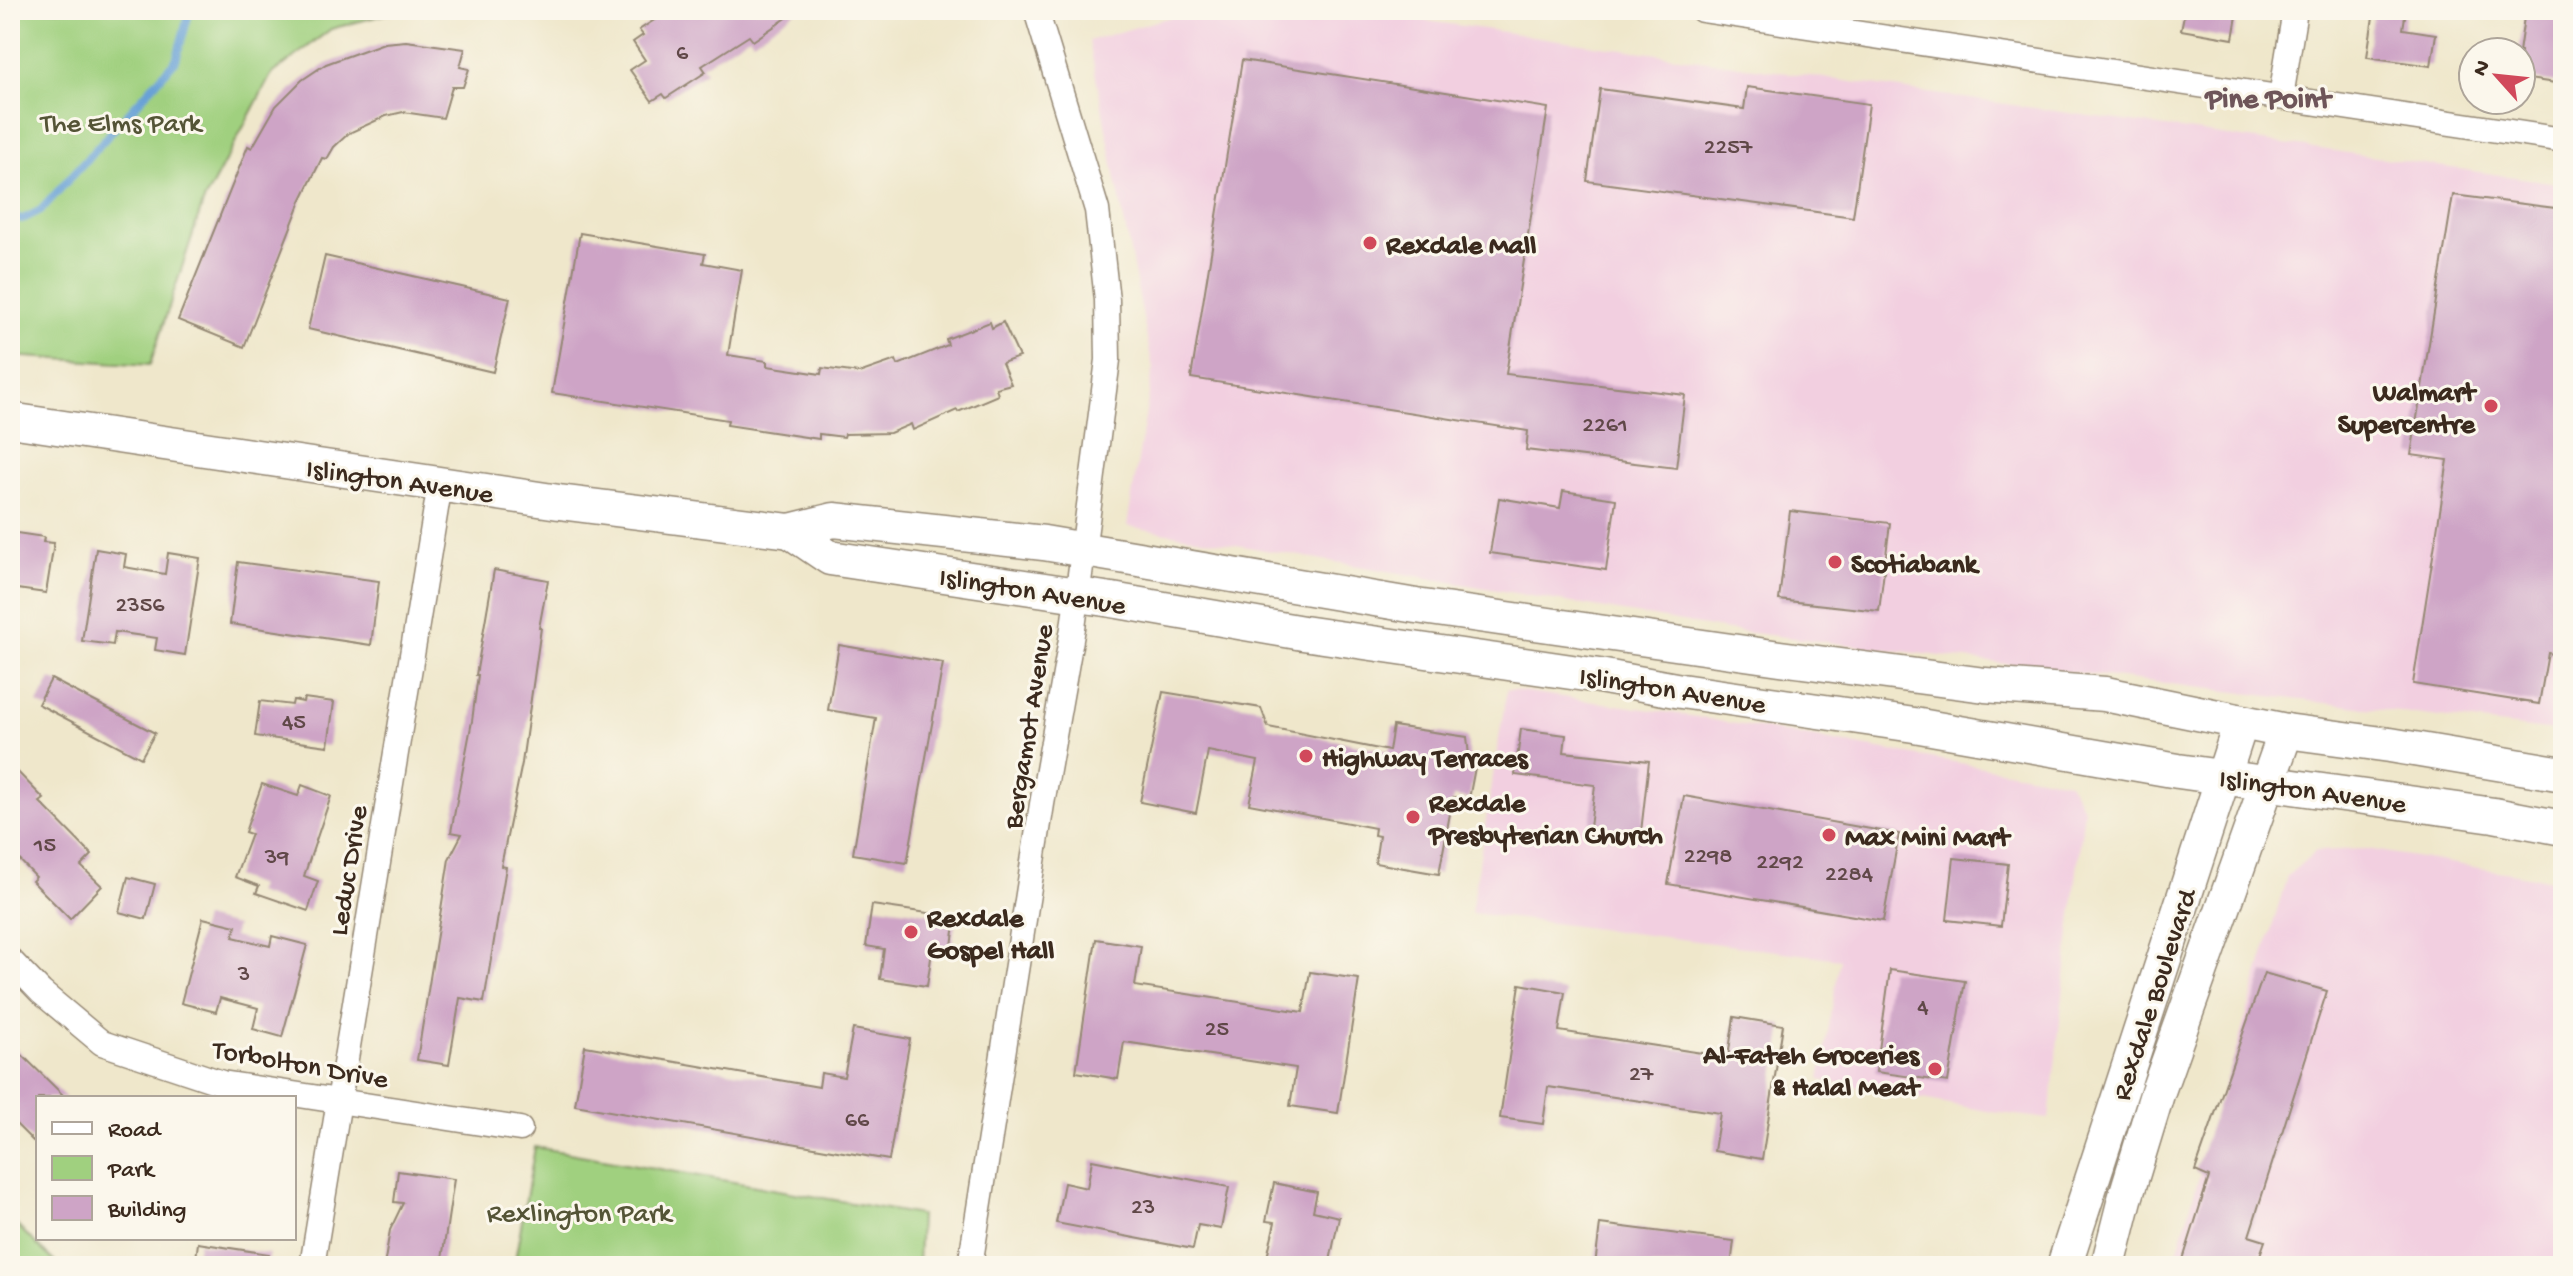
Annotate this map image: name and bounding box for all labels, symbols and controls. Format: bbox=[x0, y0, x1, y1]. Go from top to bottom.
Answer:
north arrow bbox=[2457, 36, 2537, 116]
house number: 6 bbox=[676, 40, 689, 69]
text: N bbox=[2468, 56, 2498, 81]
district label: Pine Point bbox=[2203, 84, 2333, 119]
park label: The Elms Park bbox=[39, 109, 204, 142]
house number: 2257 bbox=[1704, 134, 1753, 163]
place label: Rexdale Mall bbox=[1385, 231, 1536, 264]
marker: Rexdale Mall bbox=[1361, 234, 1379, 252]
place label: Walmart Supercentre bbox=[2338, 378, 2478, 443]
marker: Walmart Supercentre bbox=[2482, 397, 2500, 415]
house number: 2261 bbox=[1582, 412, 1628, 441]
street label: Islington Avenue bbox=[304, 454, 496, 513]
place label: Scotiabank bbox=[1851, 550, 1981, 583]
marker: Scotiabank bbox=[1826, 553, 1844, 571]
street label: Islington Avenue bbox=[937, 562, 1129, 625]
house number: 2356 bbox=[115, 592, 165, 621]
street label: Bergamot Avenue bbox=[998, 621, 1063, 832]
street label: Islington Avenue bbox=[1577, 661, 1769, 724]
house number: 45 bbox=[282, 709, 306, 738]
place label: Highway Terraces bbox=[1322, 744, 1529, 777]
marker: Highway Terraces bbox=[1297, 747, 1315, 765]
street label: Islington Avenue bbox=[2217, 764, 2409, 823]
place label: Rexdale Presbyterian Church bbox=[1427, 789, 1663, 854]
street label: Leduc Drive bbox=[324, 803, 377, 938]
marker: Rexdale Presbyterian Church bbox=[1404, 808, 1422, 826]
place label: Max Mini Mart bbox=[1845, 823, 2012, 856]
marker: Max Mini Mart bbox=[1820, 826, 1838, 844]
house number: 15 bbox=[33, 832, 56, 861]
house number: 2298 bbox=[1684, 843, 1732, 872]
house number: 39 bbox=[264, 844, 289, 873]
house number: 2292 bbox=[1756, 849, 1804, 878]
house number: 2284 bbox=[1825, 861, 1874, 890]
street label: Rexdale Boulevard bbox=[2107, 883, 2207, 1105]
place label: Rexdale Gospel Hall bbox=[926, 904, 1054, 969]
marker: Rexdale Gospel Hall bbox=[902, 923, 920, 941]
house number: 3 bbox=[237, 961, 250, 990]
house number: 4 bbox=[1917, 994, 1929, 1023]
house number: 25 bbox=[1205, 1016, 1229, 1045]
street label: Torbolton Drive bbox=[208, 1034, 391, 1098]
place label: Al-Fateh Groceries & Halal Meat bbox=[1702, 1041, 1922, 1106]
marker: Al-Fateh Groceries & Halal Meat bbox=[1926, 1060, 1944, 1078]
house number: 27 bbox=[1629, 1061, 1654, 1090]
legend bbox=[36, 1096, 296, 1240]
house number: 66 bbox=[845, 1107, 870, 1136]
text: Road bbox=[108, 1117, 162, 1146]
text: Park bbox=[107, 1157, 156, 1186]
house number: 23 bbox=[1131, 1194, 1155, 1223]
text: Building bbox=[107, 1197, 186, 1226]
park label: Rexlington Park bbox=[487, 1199, 674, 1232]

